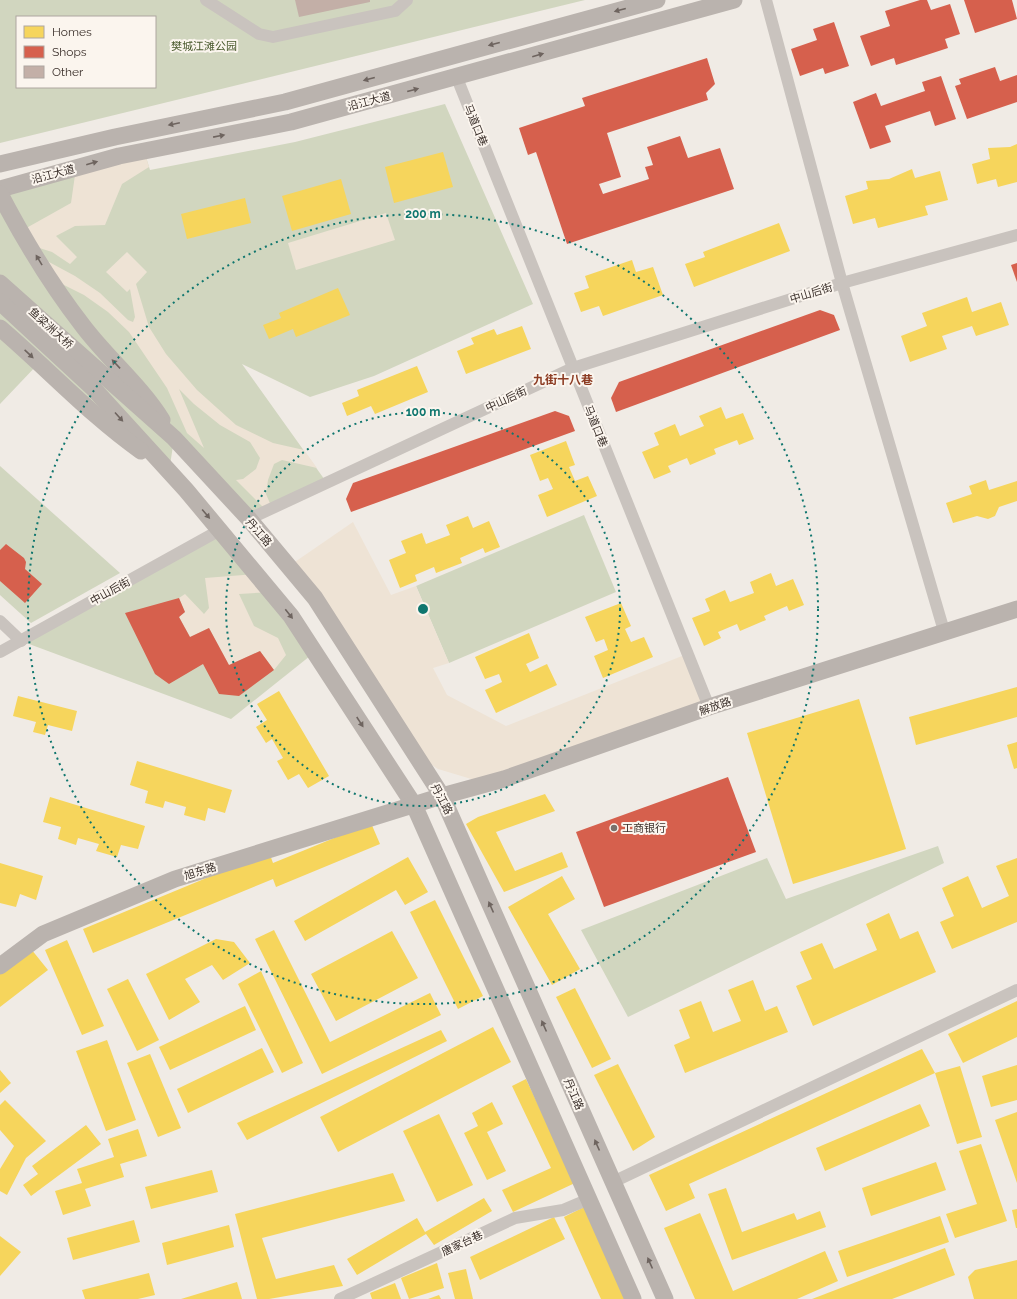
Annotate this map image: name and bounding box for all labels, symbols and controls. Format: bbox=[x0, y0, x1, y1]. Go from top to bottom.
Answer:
one-way arrow bbox=[613, 7, 625, 13]
legend bbox=[16, 16, 156, 88]
text: Homes bbox=[52, 25, 92, 39]
park label: 樊城江滩公园 bbox=[171, 40, 237, 53]
one-way arrow bbox=[488, 42, 500, 48]
text: Shops bbox=[52, 45, 87, 59]
one-way arrow bbox=[533, 52, 545, 58]
text: Other bbox=[52, 65, 84, 79]
one-way arrow bbox=[362, 76, 374, 82]
one-way arrow bbox=[407, 86, 419, 92]
street label: 沿江大道 bbox=[346, 90, 392, 113]
street label: 马道口巷 bbox=[461, 102, 490, 148]
one-way arrow bbox=[168, 122, 180, 128]
one-way arrow bbox=[213, 133, 225, 139]
one-way arrow bbox=[86, 160, 98, 166]
street label: 沿江大道 bbox=[30, 163, 76, 186]
text: 200 m bbox=[405, 207, 441, 221]
one-way arrow bbox=[35, 254, 42, 266]
street label: 中山后街 bbox=[788, 281, 834, 306]
street label: 鱼梁洲大桥 bbox=[26, 305, 75, 352]
one-way arrow bbox=[24, 349, 34, 359]
one-way arrow bbox=[111, 359, 121, 369]
district label: 九街十八巷 bbox=[533, 373, 593, 387]
street label: 中山后街 bbox=[484, 384, 529, 415]
street label: 马道口巷 bbox=[581, 403, 610, 449]
text: 100 m bbox=[406, 405, 440, 419]
one-way arrow bbox=[115, 412, 124, 422]
one-way arrow bbox=[202, 508, 211, 519]
street label: 丹江路 bbox=[243, 516, 274, 549]
street label: 中山后街 bbox=[88, 575, 133, 608]
centre of rings bbox=[416, 602, 430, 616]
one-way arrow bbox=[285, 608, 293, 619]
street label: 解放路 bbox=[697, 695, 733, 718]
one-way arrow bbox=[357, 717, 364, 728]
street label: 丹江路 bbox=[428, 782, 455, 817]
place label: 工商银行 bbox=[622, 822, 666, 835]
marker: 工商银行 bbox=[609, 823, 619, 833]
street label: 旭东路 bbox=[182, 860, 218, 883]
one-way arrow bbox=[488, 901, 494, 913]
one-way arrow bbox=[541, 1020, 547, 1031]
street label: 丹江路 bbox=[561, 1076, 586, 1112]
one-way arrow bbox=[594, 1139, 600, 1150]
street label: 唐家台巷 bbox=[440, 1228, 485, 1259]
one-way arrow bbox=[646, 1257, 652, 1269]

